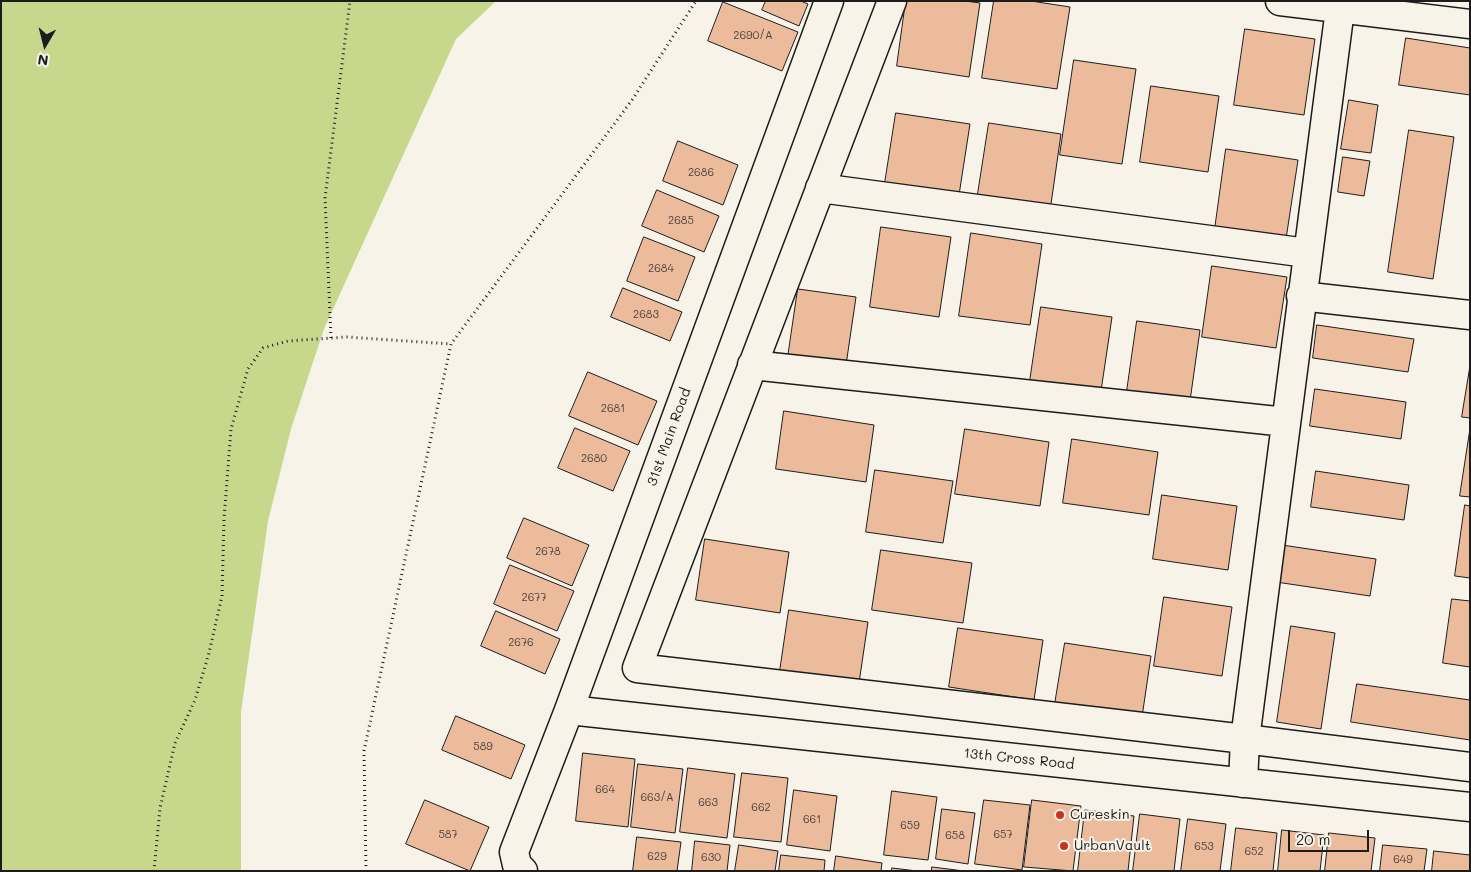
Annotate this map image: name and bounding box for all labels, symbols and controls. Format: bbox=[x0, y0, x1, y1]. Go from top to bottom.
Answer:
north arrow bbox=[20, 20, 70, 70]
house number: 2690/A bbox=[733, 29, 773, 43]
text: N bbox=[36, 50, 49, 70]
house number: 2686 bbox=[688, 166, 714, 180]
house number: 2685 bbox=[668, 214, 694, 228]
house number: 2684 bbox=[648, 262, 674, 276]
house number: 2683 bbox=[633, 308, 659, 322]
street label: 31st Main Road bbox=[643, 386, 695, 488]
house number: 2681 bbox=[601, 402, 625, 416]
house number: 2680 bbox=[581, 452, 607, 466]
house number: 2678 bbox=[535, 545, 561, 559]
house number: 2677 bbox=[521, 591, 547, 605]
house number: 2676 bbox=[508, 636, 534, 650]
house number: 589 bbox=[473, 740, 493, 754]
street label: 13th Cross Road bbox=[963, 745, 1075, 773]
house number: 664 bbox=[595, 783, 615, 797]
house number: 663/A bbox=[640, 791, 674, 805]
house number: 663 bbox=[698, 796, 718, 810]
house number: 662 bbox=[751, 801, 771, 815]
place label: Cureskin bbox=[1070, 807, 1130, 823]
marker: Cureskin bbox=[1054, 809, 1066, 821]
house number: 661 bbox=[803, 813, 821, 827]
house number: 659 bbox=[900, 819, 920, 833]
scale bar bbox=[1291, 820, 1372, 852]
house number: 587 bbox=[438, 828, 458, 842]
house number: 657 bbox=[993, 828, 1013, 842]
house number: 658 bbox=[945, 829, 965, 843]
text: 20 m bbox=[1296, 829, 1330, 849]
place label: UrbanVault bbox=[1074, 838, 1151, 854]
marker: UrbanVault bbox=[1058, 840, 1070, 852]
house number: 653 bbox=[1194, 840, 1214, 854]
house number: 652 bbox=[1244, 845, 1264, 859]
house number: 629 bbox=[647, 850, 667, 864]
house number: 630 bbox=[701, 851, 721, 865]
house number: 649 bbox=[1393, 853, 1413, 867]

